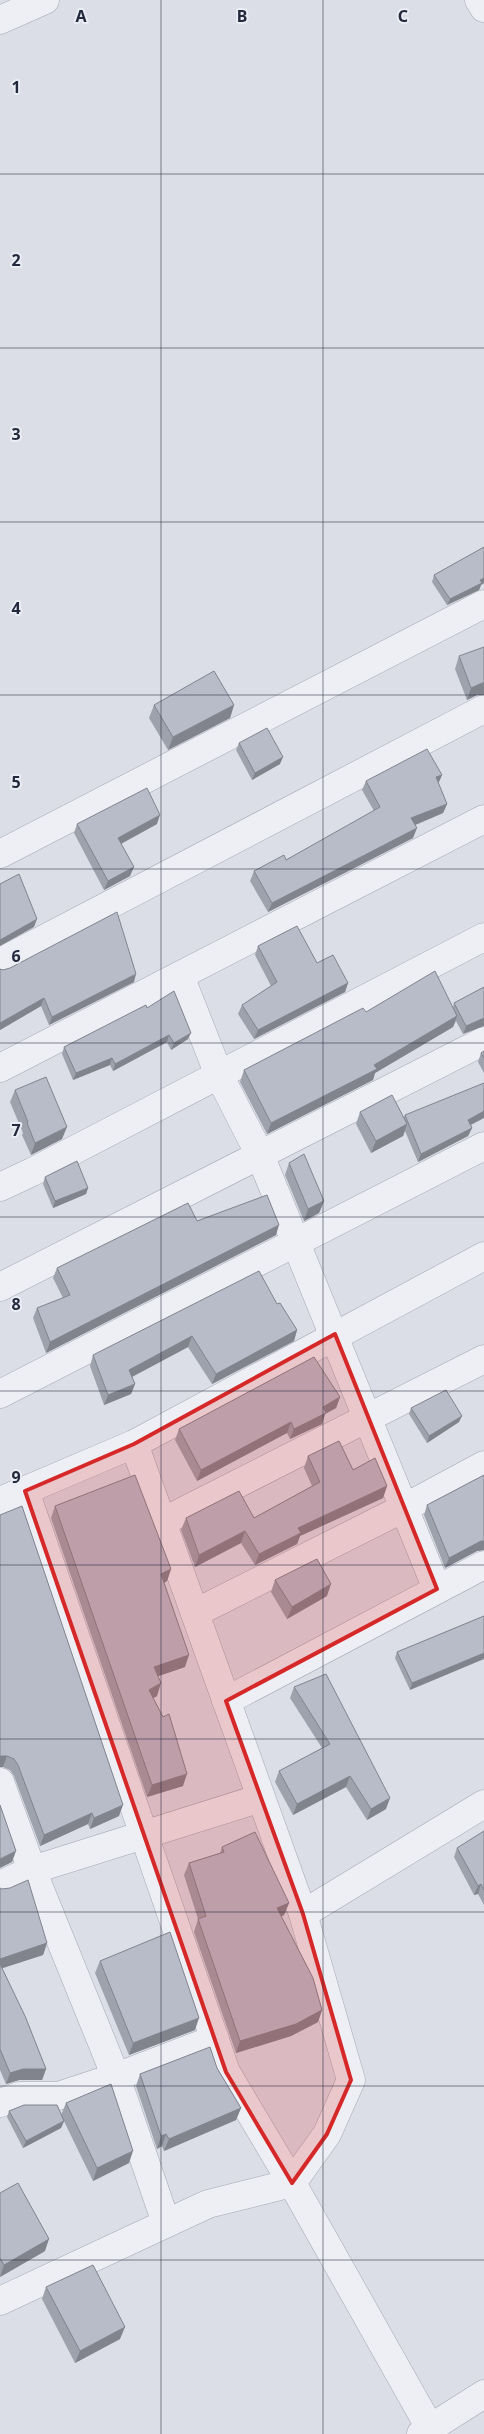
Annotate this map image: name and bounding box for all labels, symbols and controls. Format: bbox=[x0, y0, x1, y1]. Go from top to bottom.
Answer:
text: A bbox=[75, 5, 87, 27]
text: B bbox=[237, 5, 247, 27]
text: C bbox=[398, 5, 408, 27]
text: 1 bbox=[11, 76, 21, 98]
text: 2 bbox=[11, 249, 21, 271]
text: 3 bbox=[11, 423, 21, 445]
text: 4 bbox=[11, 597, 21, 619]
text: 5 bbox=[11, 771, 21, 793]
text: 6 bbox=[11, 945, 21, 967]
text: 7 bbox=[11, 1119, 21, 1141]
text: 8 bbox=[11, 1293, 21, 1315]
text: 9 bbox=[11, 1466, 21, 1488]

